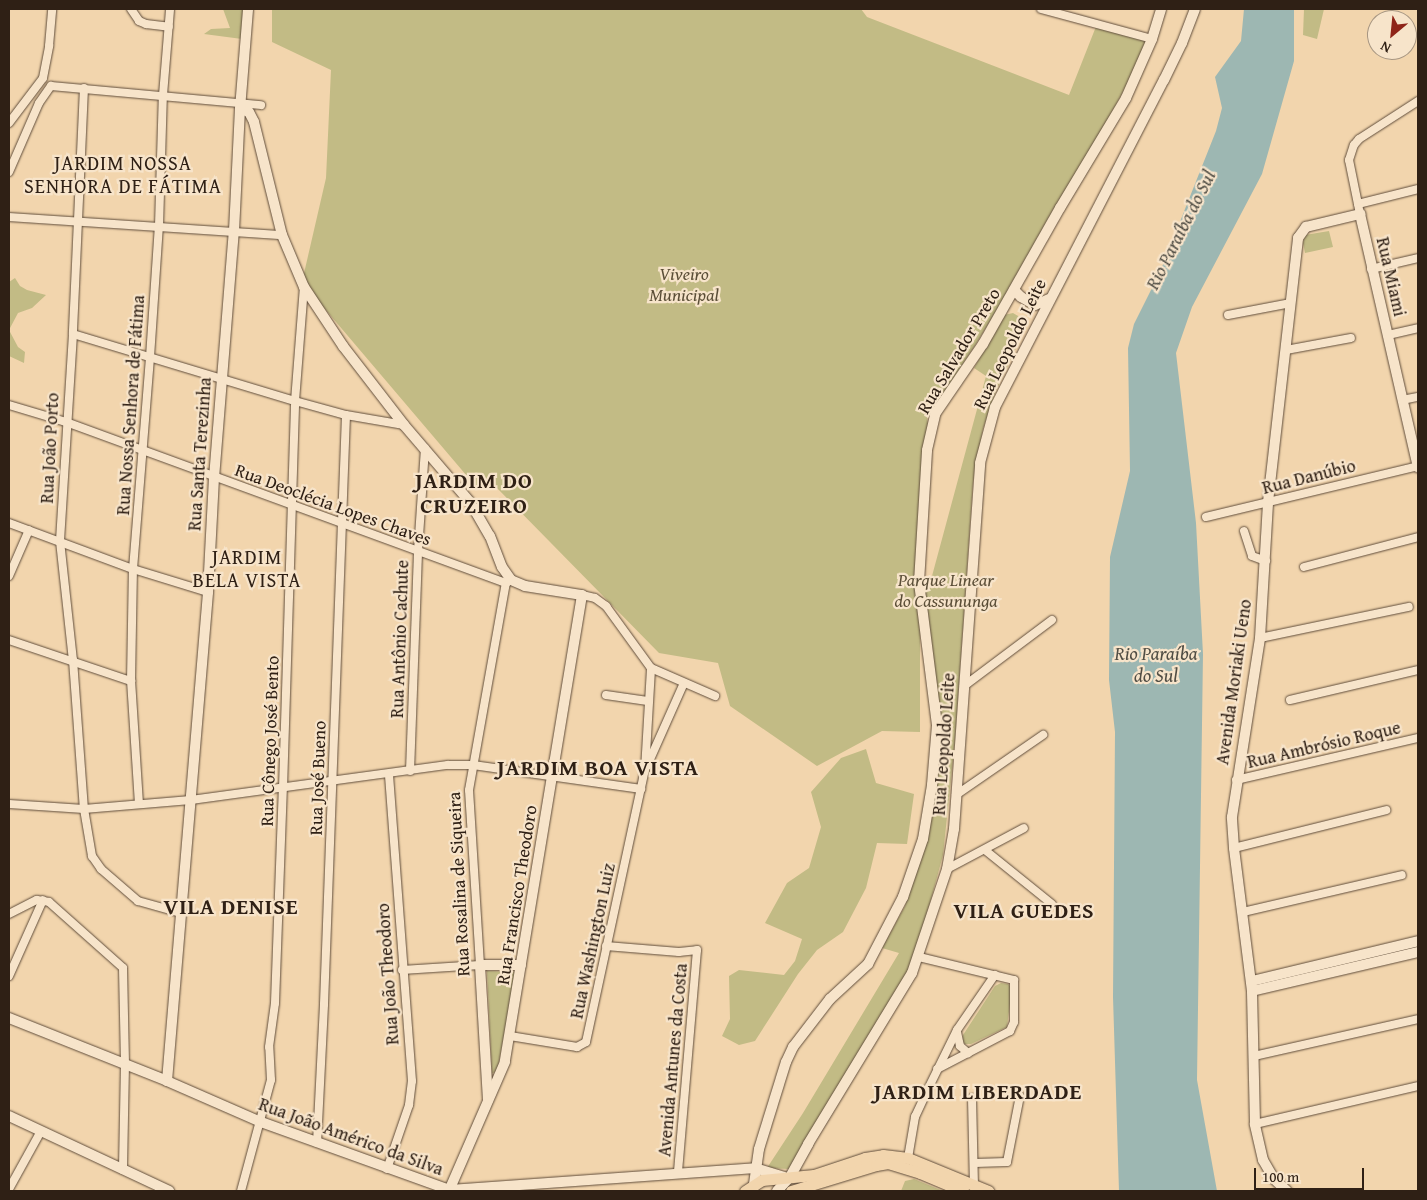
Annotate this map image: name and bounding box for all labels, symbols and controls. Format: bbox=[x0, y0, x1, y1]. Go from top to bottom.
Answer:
north arrow bbox=[1367, 10, 1417, 60]
text: N bbox=[1377, 36, 1394, 58]
district label: JARDIM NOSSA SENHORA DE FÁTIMA bbox=[22, 150, 224, 197]
water label: Rio Paraíba do Sul bbox=[1141, 167, 1221, 293]
street label: Rua Miami bbox=[1371, 235, 1411, 319]
park label: Viveiro Municipal bbox=[649, 264, 719, 306]
street label: Rua Leopoldo Leite bbox=[969, 275, 1051, 413]
street label: Rua Salvador Preto bbox=[913, 284, 1005, 418]
street label: Rua Nossa Senhora de Fátima bbox=[113, 294, 149, 516]
street label: Rua Santa Terezinha bbox=[184, 376, 216, 532]
street label: Rua João Porto bbox=[36, 392, 64, 504]
street label: Rua Danúbio bbox=[1260, 455, 1358, 499]
street label: Rua Deoclécia Lopes Chaves bbox=[232, 459, 434, 551]
district label: JARDIM DO CRUZEIRO bbox=[414, 467, 534, 518]
district label: JARDIM BELA VISTA bbox=[191, 544, 303, 591]
street label: Rua Antônio Cachute bbox=[386, 560, 414, 718]
park label: Parque Linear do Cassununga bbox=[894, 570, 998, 612]
street label: Avenida Moriaki Ueno bbox=[1212, 598, 1256, 766]
water label: Rio Paraíba do Sul bbox=[1114, 643, 1198, 687]
street label: Rua Cônego José Bento bbox=[256, 655, 284, 827]
street label: Rua Leopoldo Leite bbox=[928, 672, 960, 816]
street label: Rua Ambrósio Roque bbox=[1245, 717, 1403, 773]
street label: Rua José Bueno bbox=[305, 720, 331, 836]
district label: JARDIM BOA VISTA bbox=[495, 755, 701, 781]
street label: Rua Rosalina de Siqueira bbox=[443, 791, 475, 977]
street label: Rua Francisco Theodoro bbox=[492, 804, 542, 986]
street label: Rua Washington Luiz bbox=[566, 861, 620, 1021]
district label: VILA DENISE bbox=[162, 894, 300, 920]
district label: VILA GUEDES bbox=[952, 898, 1096, 924]
street label: Rua João Theodoro bbox=[372, 902, 404, 1046]
street label: Avenida Antunes da Costa bbox=[654, 962, 692, 1158]
district label: JARDIM LIBERDADE bbox=[872, 1079, 1084, 1105]
street label: Rua João Américo da Silva bbox=[256, 1094, 446, 1180]
scale bar bbox=[1257, 1158, 1367, 1190]
text: 100 m bbox=[1262, 1166, 1299, 1187]

